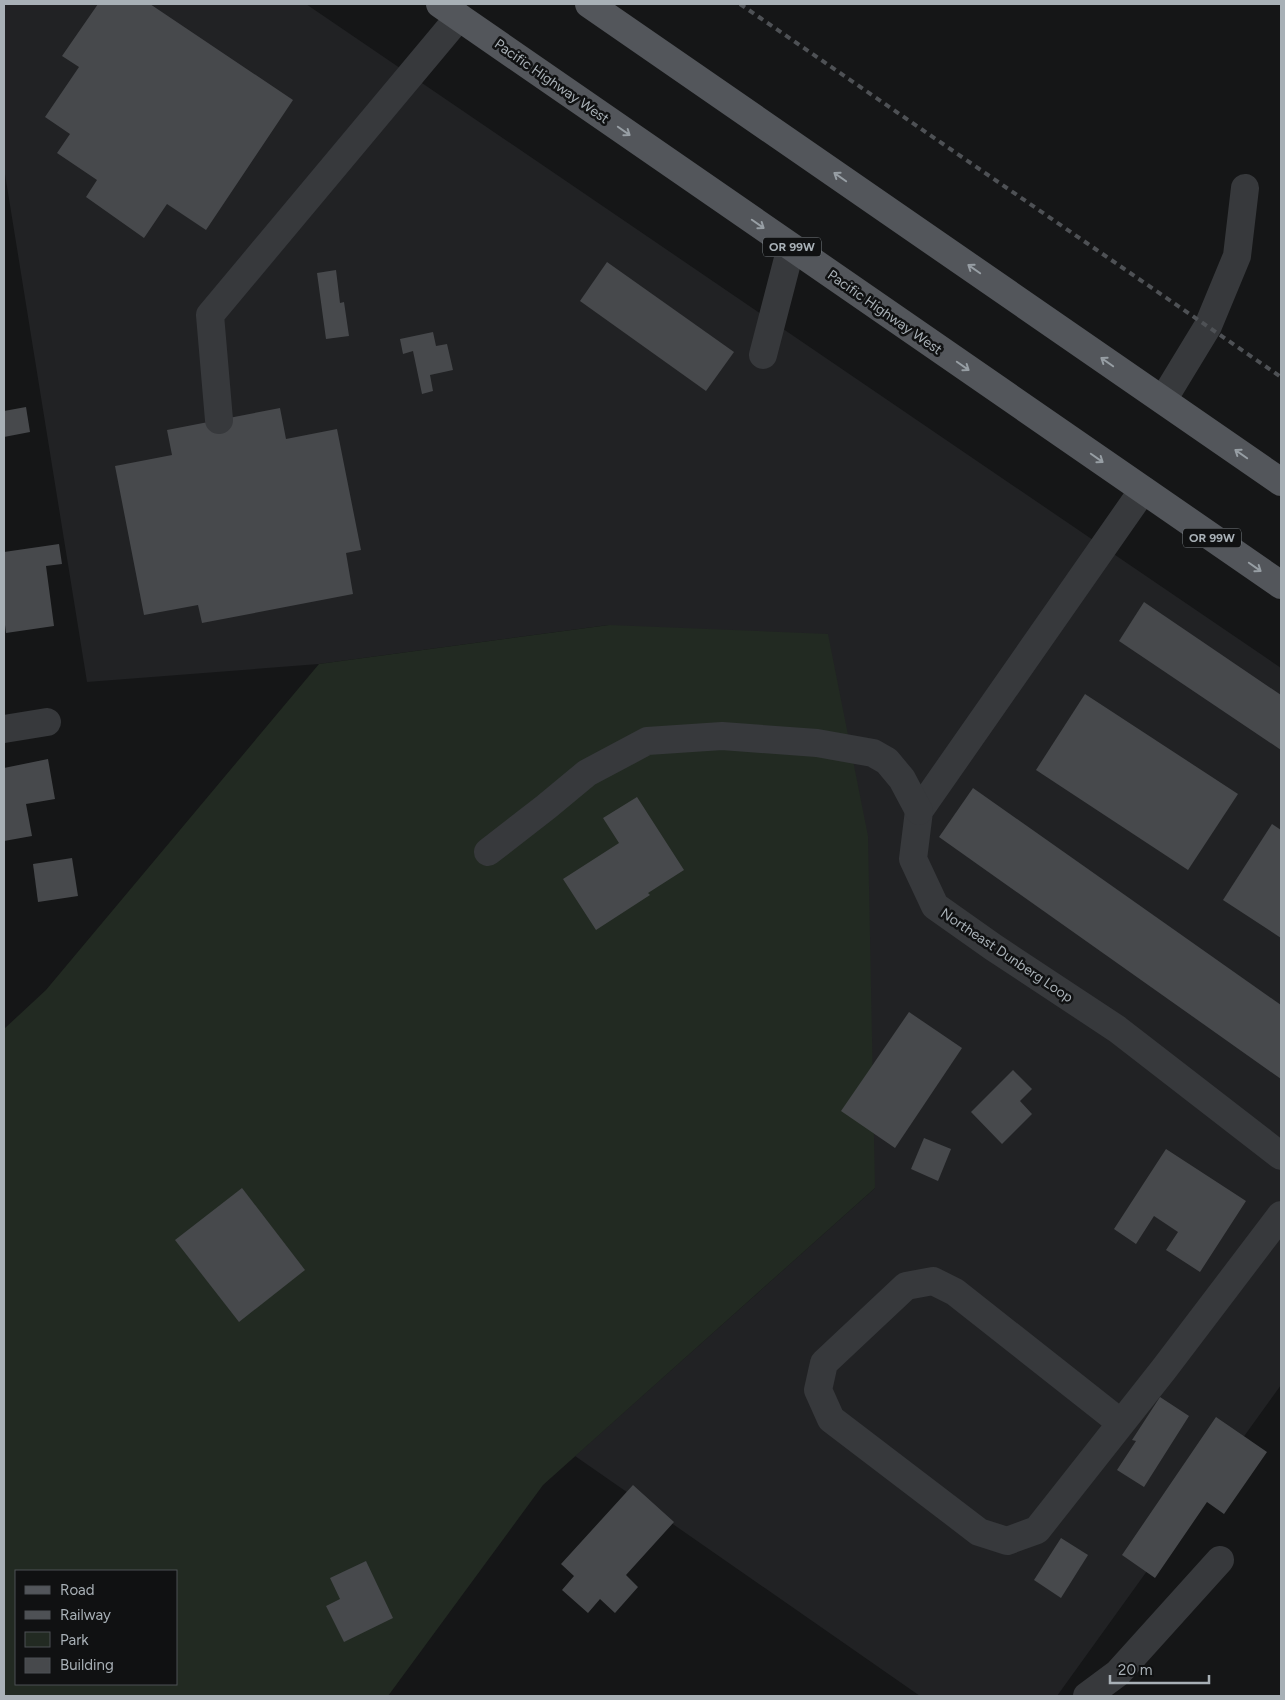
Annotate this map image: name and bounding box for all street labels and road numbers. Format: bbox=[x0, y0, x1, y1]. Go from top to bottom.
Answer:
street label: Pacific Highway West bbox=[491, 35, 612, 127]
road number: OR 99W bbox=[763, 238, 821, 256]
street label: Pacific Highway West bbox=[824, 266, 945, 358]
road number: OR 99W bbox=[1183, 528, 1241, 548]
street label: Northeast Dunberg Loop bbox=[937, 905, 1076, 1006]

